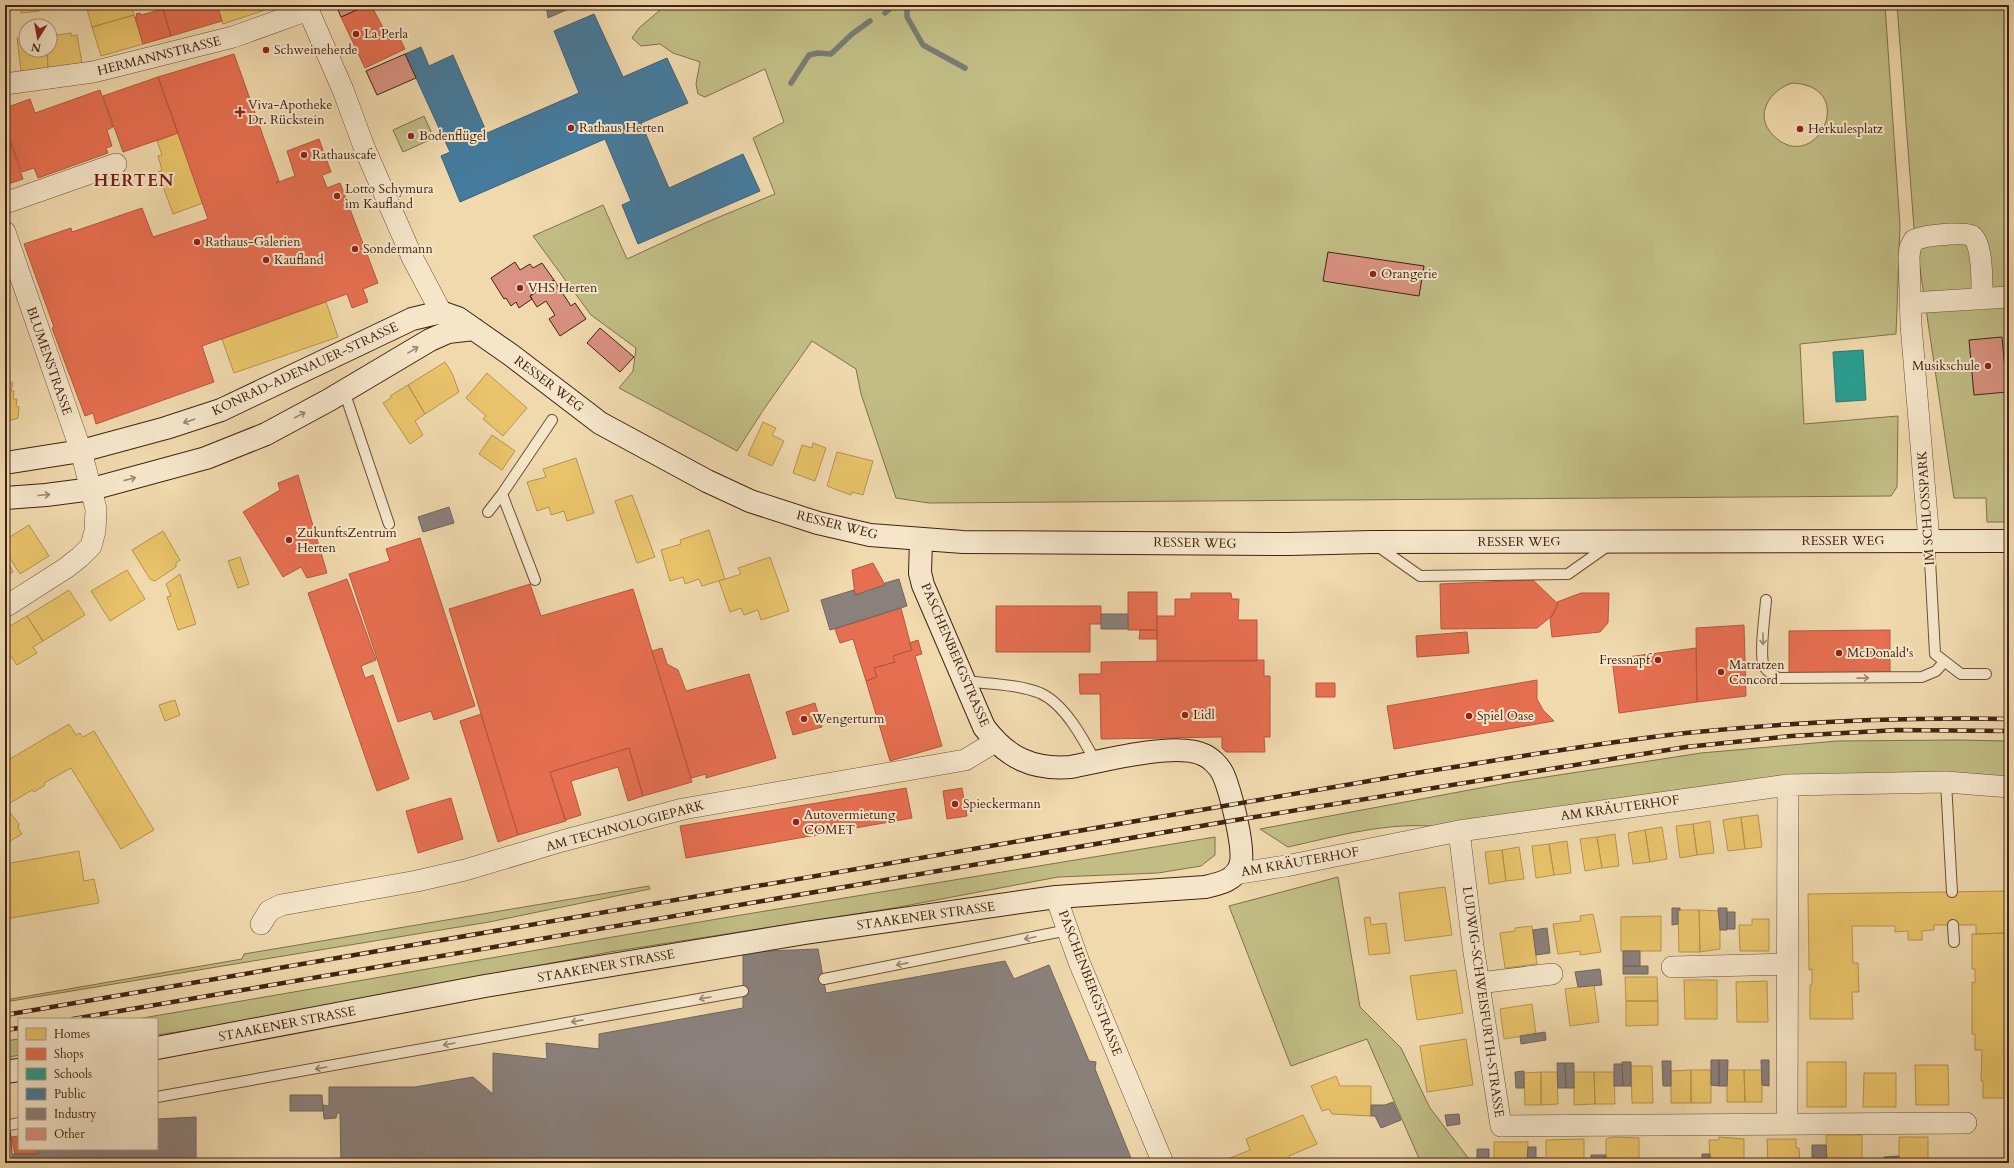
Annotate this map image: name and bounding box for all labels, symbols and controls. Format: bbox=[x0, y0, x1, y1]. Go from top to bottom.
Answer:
north arrow bbox=[18, 18, 58, 58]
place label: La Perla bbox=[364, 25, 409, 43]
marker: La Perla bbox=[351, 29, 361, 39]
street label: HERMANNSTRASSE bbox=[95, 32, 223, 80]
text: N bbox=[30, 39, 42, 56]
place label: Schweineherde bbox=[274, 41, 358, 59]
marker: Schweineherde bbox=[261, 45, 271, 55]
place label: Viva-Apotheke Dr. Rückstein bbox=[248, 96, 332, 129]
marker: Viva-Apotheke Dr. Rückstein bbox=[235, 107, 245, 117]
place label: Rathaus Herten bbox=[579, 119, 665, 137]
place label: Herkulesplatz bbox=[1808, 120, 1883, 138]
marker: Rathaus Herten bbox=[566, 123, 576, 133]
marker: Herkulesplatz bbox=[1795, 124, 1805, 134]
place label: Bodenflügel bbox=[419, 127, 487, 145]
marker: Bodenflügel bbox=[406, 131, 416, 141]
place label: Rathauscafe bbox=[312, 146, 376, 164]
marker: Rathauscafe bbox=[299, 150, 309, 160]
district label: HERTEN bbox=[93, 169, 175, 192]
place label: Lotto Schymura im Kaufland bbox=[345, 180, 434, 213]
marker: Lotto Schymura im Kaufland bbox=[332, 191, 342, 201]
place label: Rathaus-Galerien bbox=[205, 233, 301, 251]
marker: Rathaus-Galerien bbox=[192, 237, 202, 247]
place label: Sondermann bbox=[363, 240, 433, 258]
marker: Sondermann bbox=[350, 244, 360, 254]
place label: Kaufland bbox=[274, 251, 324, 269]
marker: Kaufland bbox=[261, 255, 271, 265]
place label: Orangerie bbox=[1381, 265, 1438, 283]
marker: Orangerie bbox=[1368, 269, 1378, 279]
place label: VHS Herten bbox=[528, 279, 598, 297]
marker: VHS Herten bbox=[515, 283, 525, 293]
street label: BLUMENSTRASSE bbox=[22, 304, 76, 418]
street label: KONRAD-ADENAUER-STRASSE bbox=[209, 318, 401, 420]
one-way arrow bbox=[407, 346, 418, 354]
street label: RESSER WEG bbox=[510, 352, 588, 416]
place label: Musikschule bbox=[1912, 357, 1980, 375]
marker: Musikschule bbox=[1983, 361, 1993, 371]
one-way arrow bbox=[294, 411, 306, 419]
one-way arrow bbox=[184, 417, 196, 425]
street label: IM SCHLOSSPARK bbox=[1913, 450, 1939, 566]
one-way arrow bbox=[123, 475, 136, 482]
one-way arrow bbox=[37, 492, 50, 499]
street label: RESSER WEG bbox=[794, 506, 880, 544]
place label: ZukunftsZentrum Herten bbox=[297, 524, 397, 557]
street label: RESSER WEG bbox=[1801, 532, 1885, 550]
street label: RESSER WEG bbox=[1153, 533, 1237, 553]
street label: RESSER WEG bbox=[1477, 533, 1561, 551]
marker: ZukunftsZentrum Herten bbox=[284, 535, 294, 545]
street label: PASCHENBERGSTRASSE bbox=[916, 580, 994, 730]
one-way arrow bbox=[1759, 632, 1767, 645]
place label: McDonald's bbox=[1847, 644, 1913, 662]
marker: McDonald's bbox=[1834, 648, 1844, 658]
place label: Fressnapf bbox=[1599, 651, 1652, 669]
marker: Fressnapf bbox=[1653, 655, 1663, 665]
place label: Matratzen Concord bbox=[1729, 656, 1785, 689]
marker: Matratzen Concord bbox=[1716, 667, 1726, 677]
one-way arrow bbox=[1856, 674, 1869, 682]
place label: Lidl bbox=[1193, 706, 1215, 724]
place label: Spiel Oase bbox=[1477, 707, 1534, 725]
place label: Wengerturm bbox=[811, 710, 885, 728]
marker: Lidl bbox=[1180, 710, 1190, 720]
marker: Spiel Oase bbox=[1464, 711, 1474, 721]
marker: Wengerturm bbox=[799, 714, 809, 724]
street label: AM KRÄUTERHOF bbox=[1560, 791, 1680, 825]
place label: Spieckermann bbox=[963, 795, 1042, 813]
street label: AM TECHNOLOGIEPARK bbox=[544, 796, 706, 856]
marker: Spieckermann bbox=[950, 799, 960, 809]
place label: Autovermietung COMET bbox=[804, 806, 896, 839]
marker: Autovermietung COMET bbox=[791, 817, 801, 827]
street label: AM KRÄUTERHOF bbox=[1240, 843, 1360, 881]
street label: LUDWIG-SCHWEISFURTH-STRASSE bbox=[1458, 885, 1508, 1119]
street label: STAAKENER STRASSE bbox=[856, 897, 996, 935]
street label: PASCHENBERGSTRASSE bbox=[1054, 907, 1126, 1059]
one-way arrow bbox=[1024, 935, 1037, 943]
street label: STAAKENER STRASSE bbox=[536, 945, 676, 987]
one-way arrow bbox=[896, 960, 909, 968]
one-way arrow bbox=[699, 994, 712, 1002]
street label: STAAKENER STRASSE bbox=[217, 1002, 357, 1046]
one-way arrow bbox=[571, 1017, 584, 1025]
legend bbox=[18, 1018, 158, 1150]
text: Homes bbox=[54, 1026, 90, 1042]
one-way arrow bbox=[443, 1041, 456, 1049]
text: Shops bbox=[54, 1046, 83, 1062]
one-way arrow bbox=[315, 1064, 328, 1072]
text: Schools bbox=[54, 1066, 92, 1082]
text: Public bbox=[54, 1086, 87, 1102]
text: Industry bbox=[54, 1106, 97, 1122]
text: Other bbox=[54, 1126, 85, 1142]

